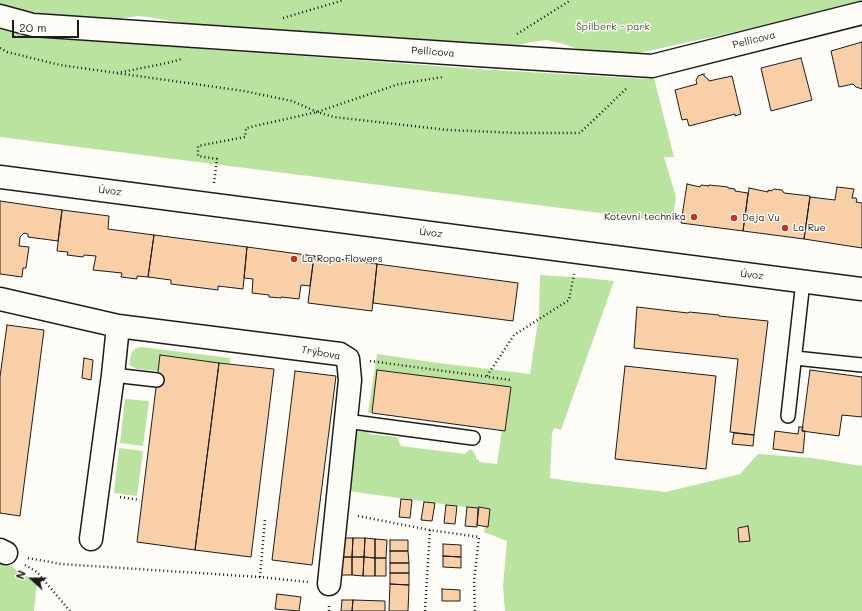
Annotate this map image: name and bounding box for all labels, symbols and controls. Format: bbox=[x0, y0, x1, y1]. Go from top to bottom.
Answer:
scale bar bbox=[14, 12, 81, 38]
text: 20 m bbox=[19, 19, 47, 35]
park label: Špilberk - park bbox=[576, 21, 650, 33]
street label: Pellicova bbox=[731, 29, 777, 51]
street label: Pellicova bbox=[411, 44, 455, 60]
street label: Úvoz bbox=[98, 184, 122, 198]
place label: Kotevní technika bbox=[604, 211, 686, 223]
marker: Kotevní technika bbox=[689, 212, 699, 222]
place label: Deja Vu bbox=[742, 212, 780, 224]
marker: Deja Vu bbox=[729, 213, 739, 223]
place label: La Rue bbox=[793, 222, 826, 234]
marker: La Rue bbox=[780, 223, 790, 233]
street label: Úvoz bbox=[419, 226, 443, 240]
place label: La Ropa Flowers bbox=[302, 253, 382, 265]
marker: La Ropa Flowers bbox=[289, 254, 299, 264]
street label: Úvoz bbox=[740, 268, 764, 282]
street label: Trýbova bbox=[300, 344, 342, 362]
north arrow bbox=[12, 559, 52, 599]
text: N bbox=[12, 568, 29, 581]

